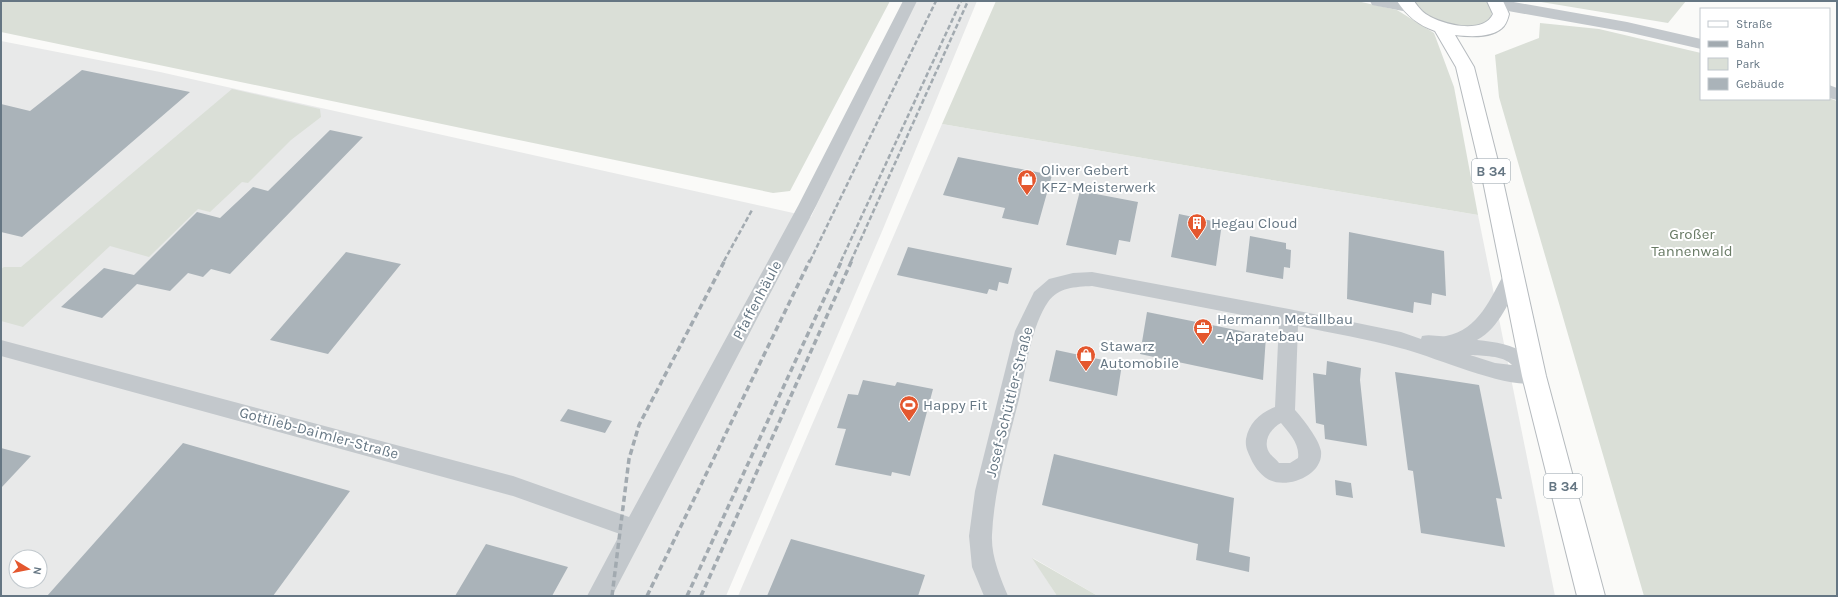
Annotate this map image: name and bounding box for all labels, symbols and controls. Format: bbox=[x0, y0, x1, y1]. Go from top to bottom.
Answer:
legend bbox=[1700, 8, 1830, 100]
text: Straße bbox=[1736, 17, 1772, 31]
text: Bahn bbox=[1736, 37, 1765, 51]
text: Park bbox=[1736, 57, 1761, 71]
text: Gebäude bbox=[1736, 77, 1784, 91]
road number: B 34 bbox=[1472, 159, 1510, 183]
place label: Oliver Gebert KFZ-Meisterwerk bbox=[1041, 161, 1156, 196]
shop icon: Oliver Gebert KFZ-Meisterwerk bbox=[1016, 168, 1038, 196]
building icon: Hegau Cloud bbox=[1186, 212, 1208, 240]
place label: Hegau Cloud bbox=[1211, 214, 1298, 232]
park label: Großer Tannenwald bbox=[1651, 225, 1733, 260]
street label: Pfaffenhäule bbox=[729, 257, 785, 343]
place label: Hermann Metallbau - Aparatebau bbox=[1217, 310, 1353, 345]
office icon: Hermann Metallbau - Aparatebau bbox=[1192, 317, 1214, 345]
street label: Josef-Schüttler-Straße bbox=[982, 325, 1036, 479]
place label: Stawarz Automobile bbox=[1100, 337, 1179, 372]
shop icon: Stawarz Automobile bbox=[1075, 344, 1097, 372]
sports icon: Happy Fit bbox=[898, 394, 920, 422]
place label: Happy Fit bbox=[923, 396, 988, 414]
street label: Gottlieb-Daimler-Straße bbox=[237, 403, 401, 463]
road number: B 34 bbox=[1544, 474, 1582, 498]
north arrow bbox=[8, 549, 48, 589]
text: N bbox=[30, 566, 44, 576]

